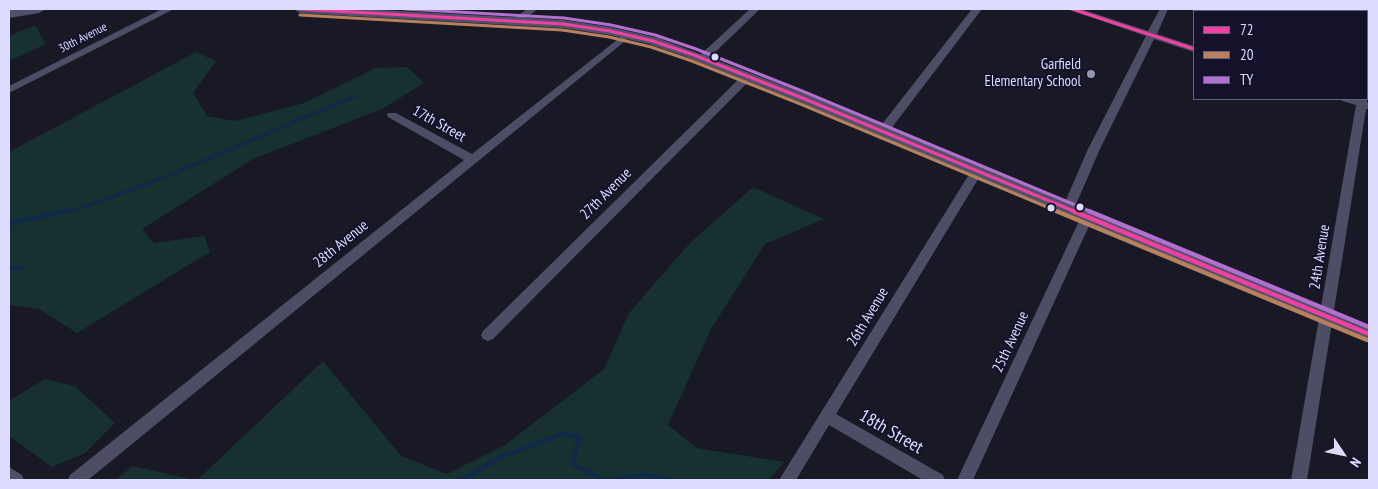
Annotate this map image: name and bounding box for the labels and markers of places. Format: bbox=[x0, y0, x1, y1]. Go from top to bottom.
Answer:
unlabelled marker bbox=[710, 52, 720, 62]
place label: Garfield Elementary School bbox=[984, 56, 1081, 91]
marker: Garfield Elementary School bbox=[1085, 68, 1097, 80]
unlabelled marker bbox=[1075, 202, 1085, 212]
unlabelled marker bbox=[1046, 203, 1056, 213]

